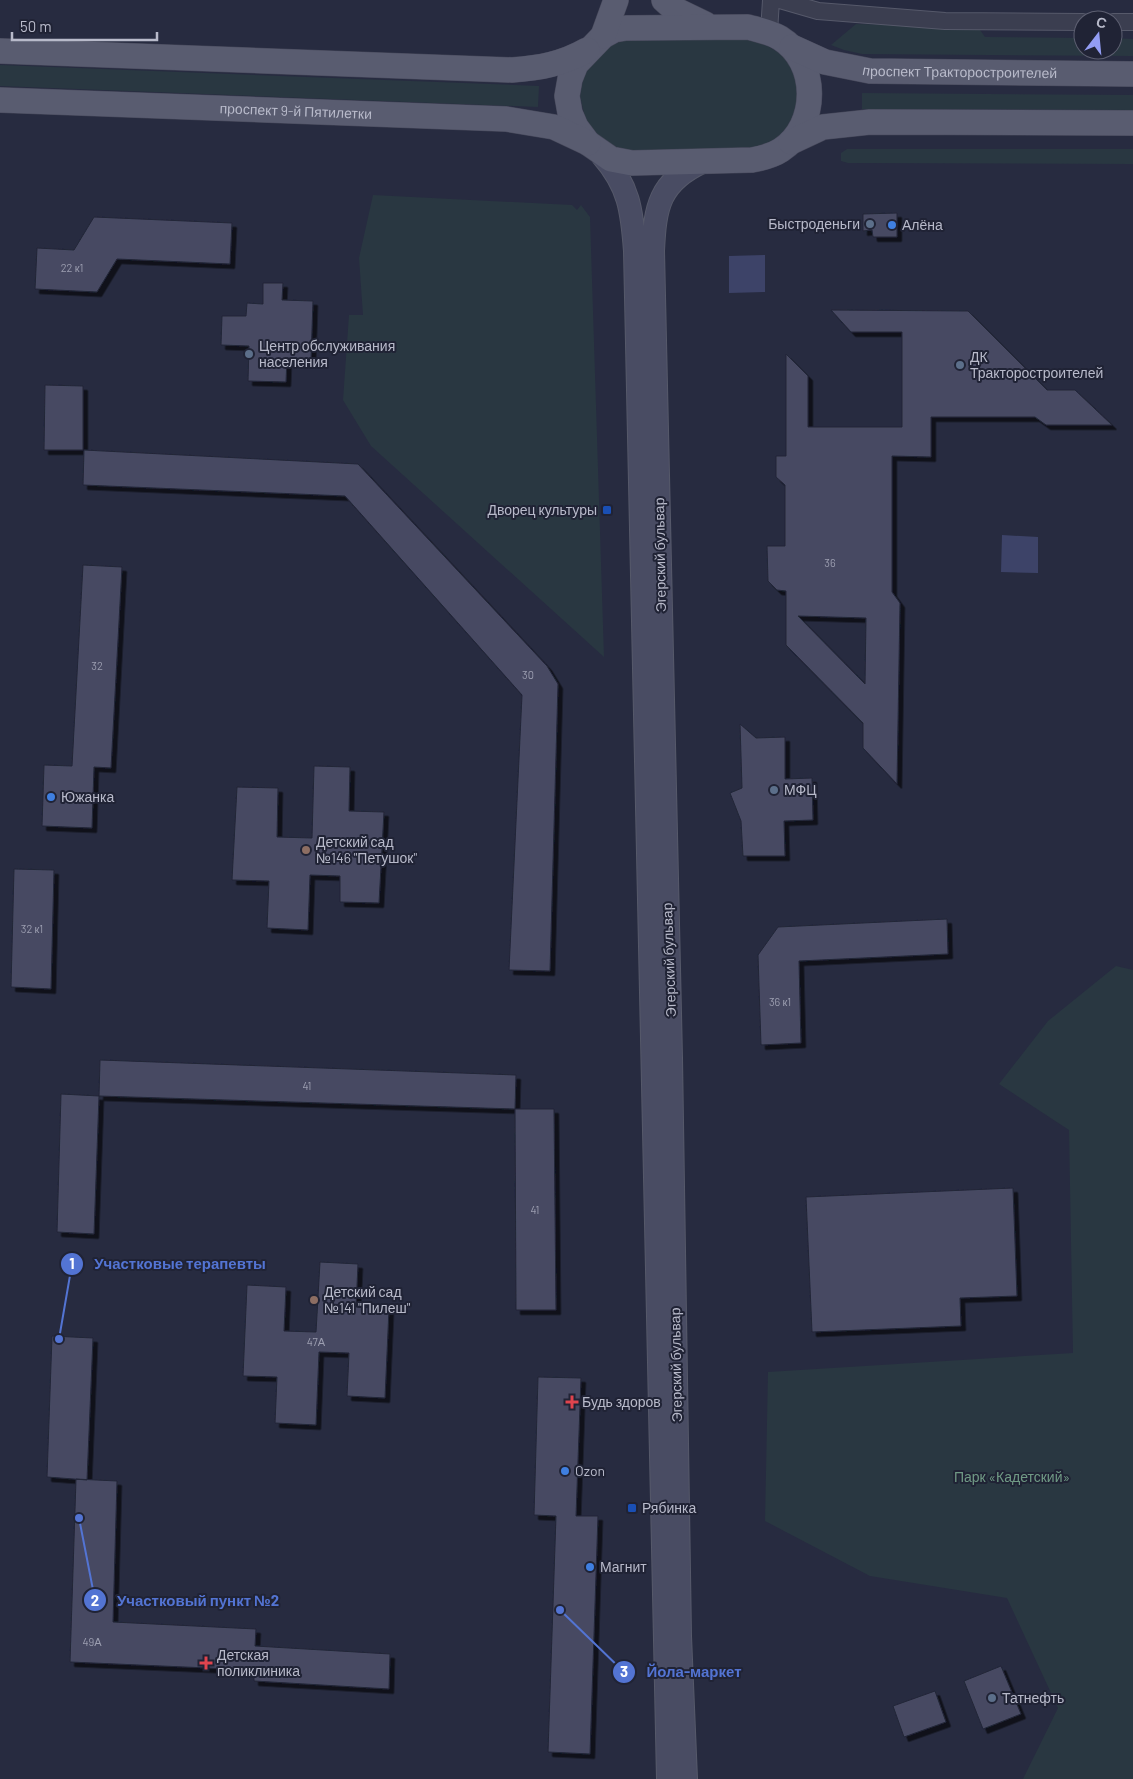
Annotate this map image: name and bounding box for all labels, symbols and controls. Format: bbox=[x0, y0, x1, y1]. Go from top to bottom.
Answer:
scale bar bbox=[12, 10, 158, 42]
north arrow bbox=[1073, 10, 1123, 60]
text: С bbox=[1095, 12, 1109, 32]
text: 50 m bbox=[20, 17, 52, 35]
street label: проспект Тракторостроителей bbox=[861, 61, 1057, 81]
street label: проспект 9-й Пятилетки bbox=[219, 99, 372, 122]
place label: Быстроденьги bbox=[768, 215, 860, 232]
place label: Алёна bbox=[902, 216, 943, 233]
marker: Быстроденьги bbox=[864, 218, 876, 230]
marker: Алёна bbox=[886, 219, 898, 231]
house number: 22 к1 bbox=[61, 261, 83, 274]
place label: Центр обслуживания населения bbox=[259, 337, 395, 370]
marker: Центр обслуживания населения bbox=[243, 348, 255, 360]
place label: ДК Тракторостроителей bbox=[970, 348, 1103, 381]
marker: ДК Тракторостроителей bbox=[954, 359, 966, 371]
street label: Эгерский бульвар bbox=[650, 497, 669, 613]
place label: Дворец культуры bbox=[487, 501, 597, 518]
marker: Дворец культуры bbox=[601, 504, 613, 516]
house number: 36 bbox=[824, 556, 836, 569]
house number: 32 bbox=[91, 659, 103, 672]
house number: 30 bbox=[522, 668, 534, 681]
place label: МФЦ bbox=[784, 781, 817, 798]
marker: МФЦ bbox=[768, 784, 780, 796]
place label: Южанка bbox=[61, 788, 114, 805]
marker: Южанка bbox=[45, 791, 57, 803]
place label: Детский сад №146 "Петушок" bbox=[316, 833, 417, 866]
marker: Детский сад №146 "Петушок" bbox=[300, 844, 312, 856]
street label: Эгерский бульвар bbox=[658, 902, 679, 1018]
house number: 32 к1 bbox=[21, 922, 43, 935]
house number: 36 к1 bbox=[769, 995, 791, 1008]
house number: 41 bbox=[303, 1079, 311, 1092]
house number: 41 bbox=[531, 1203, 539, 1216]
callout: Участковые терапевты bbox=[59, 1249, 276, 1279]
text: 1 bbox=[69, 1254, 75, 1272]
text: Участковые терапевты bbox=[94, 1254, 266, 1272]
place label: Детский сад №141 "Пилеш" bbox=[324, 1283, 411, 1316]
marker: Детский сад №141 "Пилеш" bbox=[308, 1294, 320, 1306]
street label: Эгерский бульвар bbox=[666, 1307, 685, 1423]
house number: 47А bbox=[307, 1335, 326, 1348]
place label: Будь здоров bbox=[582, 1393, 661, 1410]
marker: Будь здоров bbox=[566, 1396, 578, 1408]
place label: Ozon bbox=[575, 1462, 605, 1479]
marker: Ozon bbox=[559, 1465, 571, 1477]
park label: Парк «Кадетский» bbox=[954, 1468, 1070, 1485]
place label: Рябинка bbox=[642, 1499, 696, 1516]
marker: Рябинка bbox=[626, 1502, 638, 1514]
place label: Магнит bbox=[600, 1558, 647, 1575]
marker: Магнит bbox=[584, 1561, 596, 1573]
callout: Участковый пункт №2 bbox=[82, 1585, 290, 1615]
text: 2 bbox=[91, 1591, 99, 1609]
text: Участковый пункт №2 bbox=[117, 1591, 279, 1609]
house number: 49А bbox=[82, 1635, 102, 1648]
place label: Детская поликлиника bbox=[217, 1646, 300, 1679]
marker: Детская поликлиника bbox=[199, 1656, 213, 1670]
callout: Йола-маркет bbox=[611, 1657, 751, 1687]
text: 3 bbox=[620, 1662, 628, 1680]
text: Йола-маркет bbox=[647, 1662, 741, 1680]
place label: Татнефть bbox=[1002, 1689, 1064, 1706]
marker: Татнефть bbox=[986, 1692, 998, 1704]

